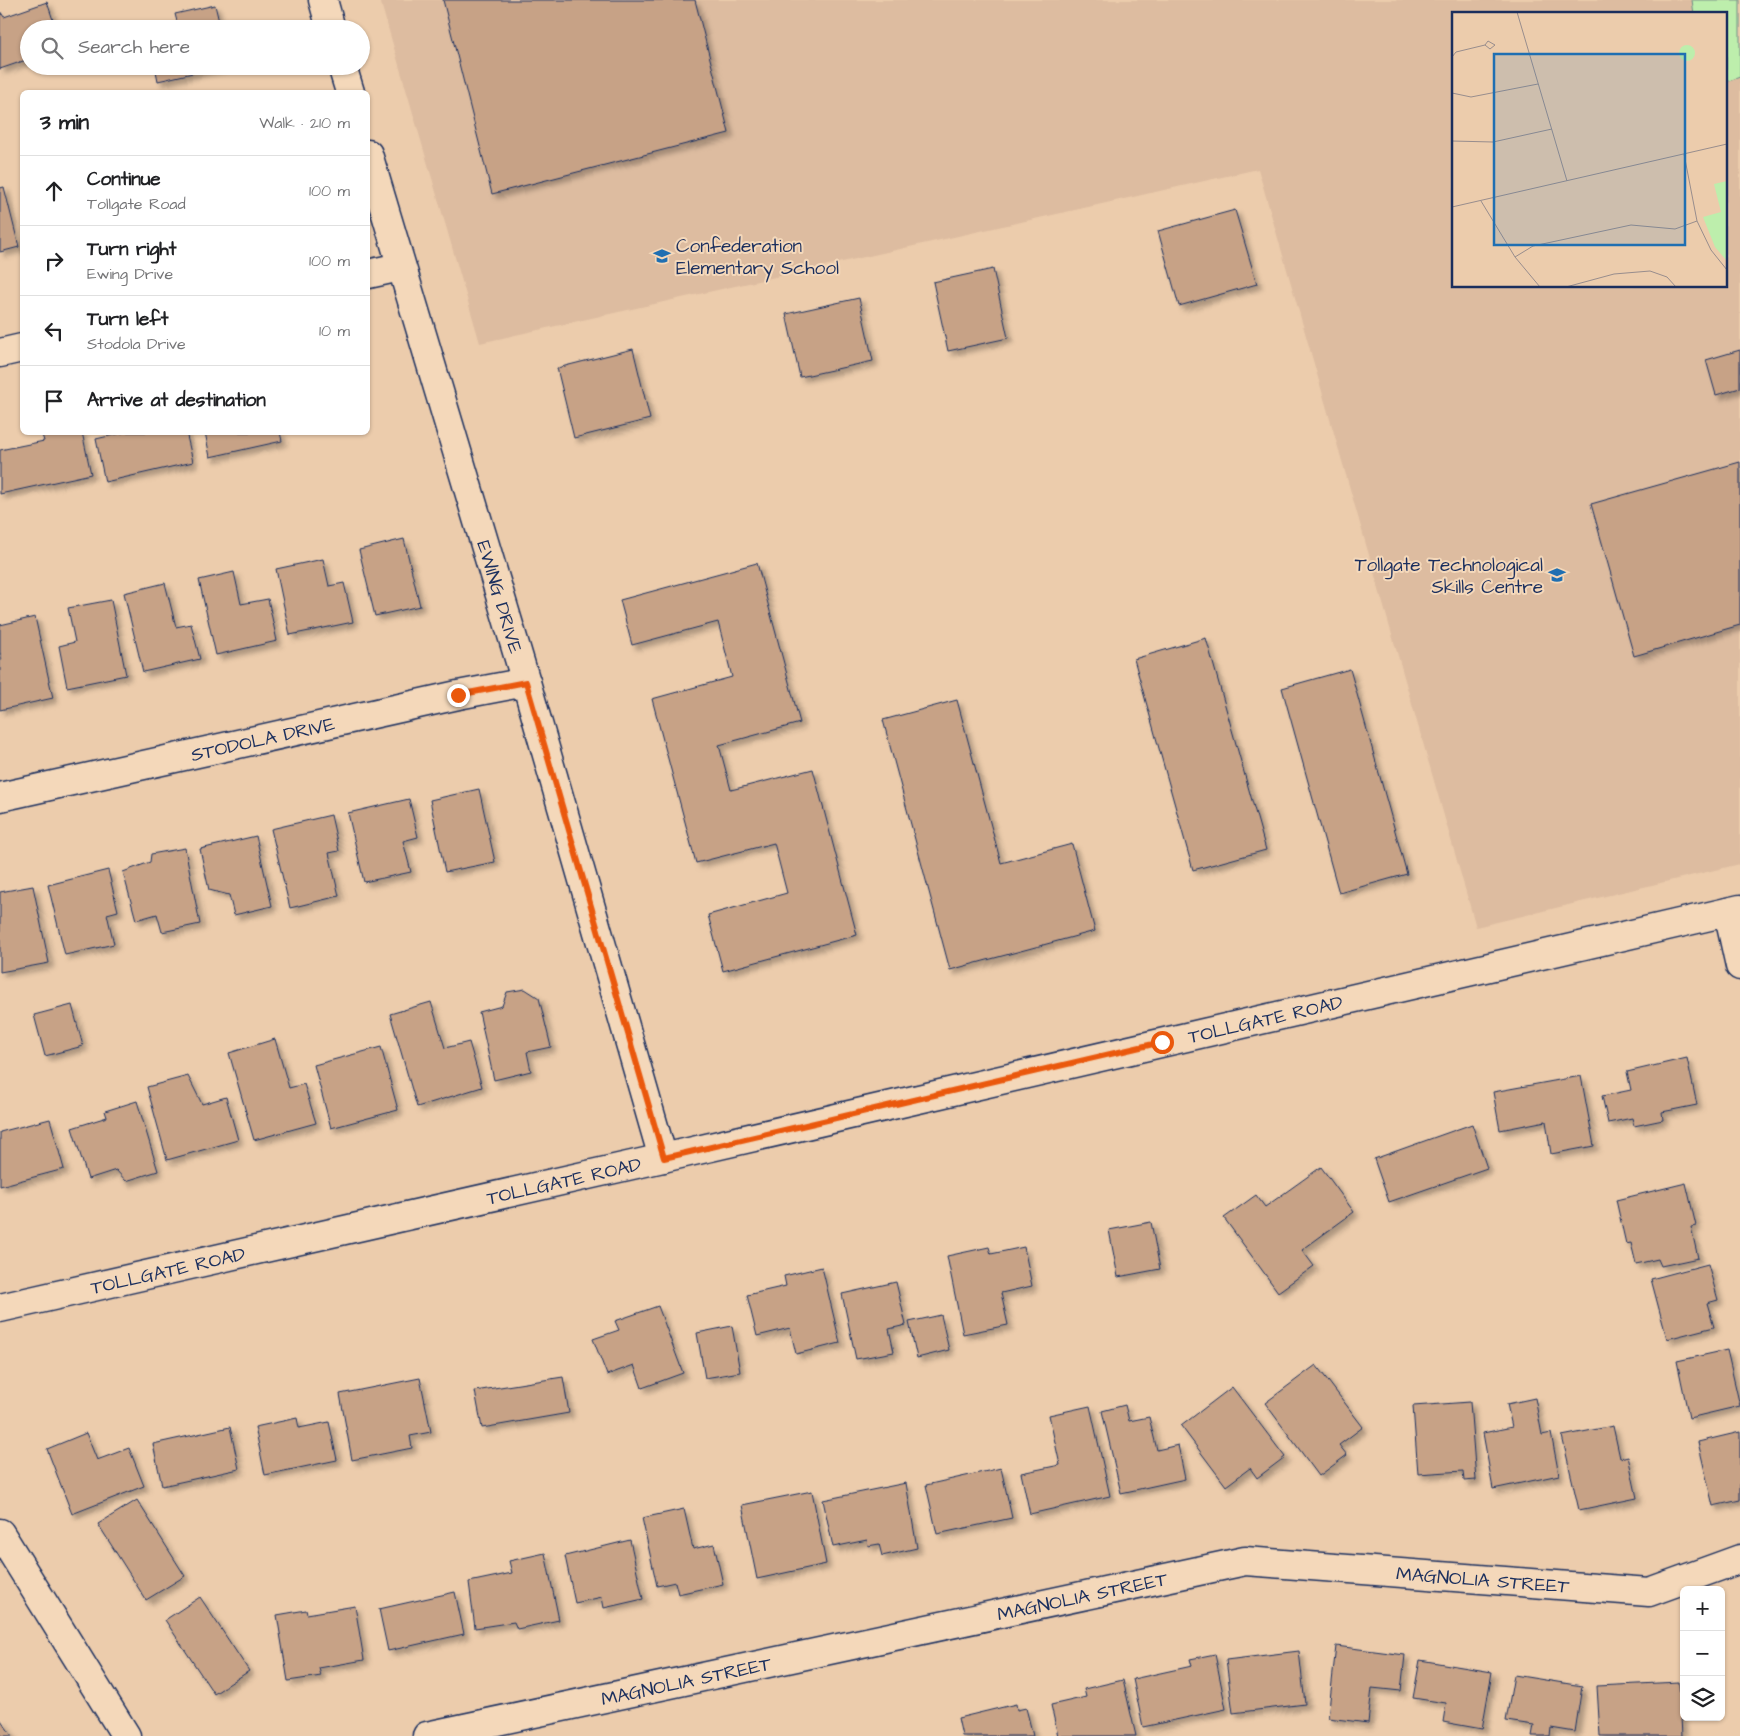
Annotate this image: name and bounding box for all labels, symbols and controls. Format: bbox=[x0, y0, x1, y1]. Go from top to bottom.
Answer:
inset map bbox=[1452, 12, 1728, 288]
search box bbox=[20, 20, 370, 75]
icon: search bbox=[38, 34, 66, 62]
text: Search here bbox=[78, 34, 190, 61]
text: 3 min bbox=[40, 108, 89, 137]
text: Walk · 210 m bbox=[259, 112, 350, 134]
text: Continue bbox=[87, 166, 161, 193]
icon: ahead bbox=[40, 177, 68, 205]
text: 100 m bbox=[309, 180, 350, 202]
text: Tollgate Road bbox=[87, 193, 186, 215]
place label: Confederation Elementary School bbox=[676, 233, 839, 283]
text: Turn right bbox=[87, 236, 176, 263]
school or university icon: Confederation Elementary School bbox=[652, 246, 672, 266]
icon: right bbox=[40, 247, 68, 275]
text: 100 m bbox=[309, 250, 350, 272]
text: Ewing Drive bbox=[87, 263, 173, 285]
text: Turn left bbox=[87, 306, 168, 333]
icon: left bbox=[40, 317, 68, 345]
text: 10 m bbox=[319, 320, 350, 342]
text: Stodola Drive bbox=[87, 333, 186, 355]
icon: arrive bbox=[40, 387, 68, 415]
text: Arrive at destination bbox=[87, 387, 266, 414]
street label: EWING DRIVE bbox=[469, 537, 529, 657]
place label: Tollgate Technological Skills Centre bbox=[1355, 552, 1543, 601]
school or university icon: Tollgate Technological Skills Centre bbox=[1547, 565, 1567, 585]
route end bbox=[447, 684, 470, 707]
street label: STODOLA DRIVE bbox=[188, 711, 337, 769]
street label: TOLLGATE ROAD bbox=[1186, 989, 1346, 1051]
route start bbox=[1151, 1031, 1174, 1054]
street label: TOLLGATE ROAD bbox=[484, 1151, 644, 1212]
street label: TOLLGATE ROAD bbox=[88, 1241, 248, 1302]
street label: MAGNOLIA STREET bbox=[1395, 1561, 1570, 1601]
street label: MAGNOLIA STREET bbox=[995, 1566, 1170, 1629]
map controls bbox=[1680, 1586, 1725, 1721]
button: + bbox=[1680, 1586, 1725, 1631]
button: − bbox=[1680, 1631, 1725, 1676]
street label: MAGNOLIA STREET bbox=[599, 1651, 774, 1713]
button: layers bbox=[1680, 1676, 1725, 1721]

